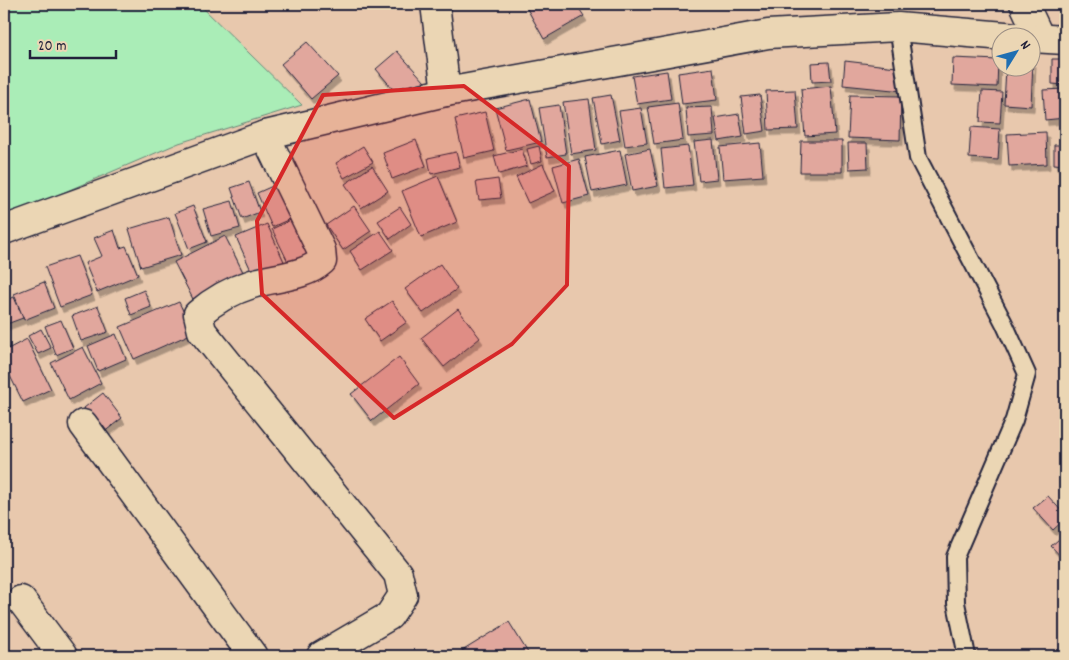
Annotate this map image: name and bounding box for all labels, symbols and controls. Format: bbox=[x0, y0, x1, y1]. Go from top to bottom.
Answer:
scale bar bbox=[30, 28, 116, 60]
north arrow bbox=[992, 28, 1042, 78]
text: 20 m bbox=[38, 36, 66, 58]
text: N bbox=[1015, 37, 1035, 54]

